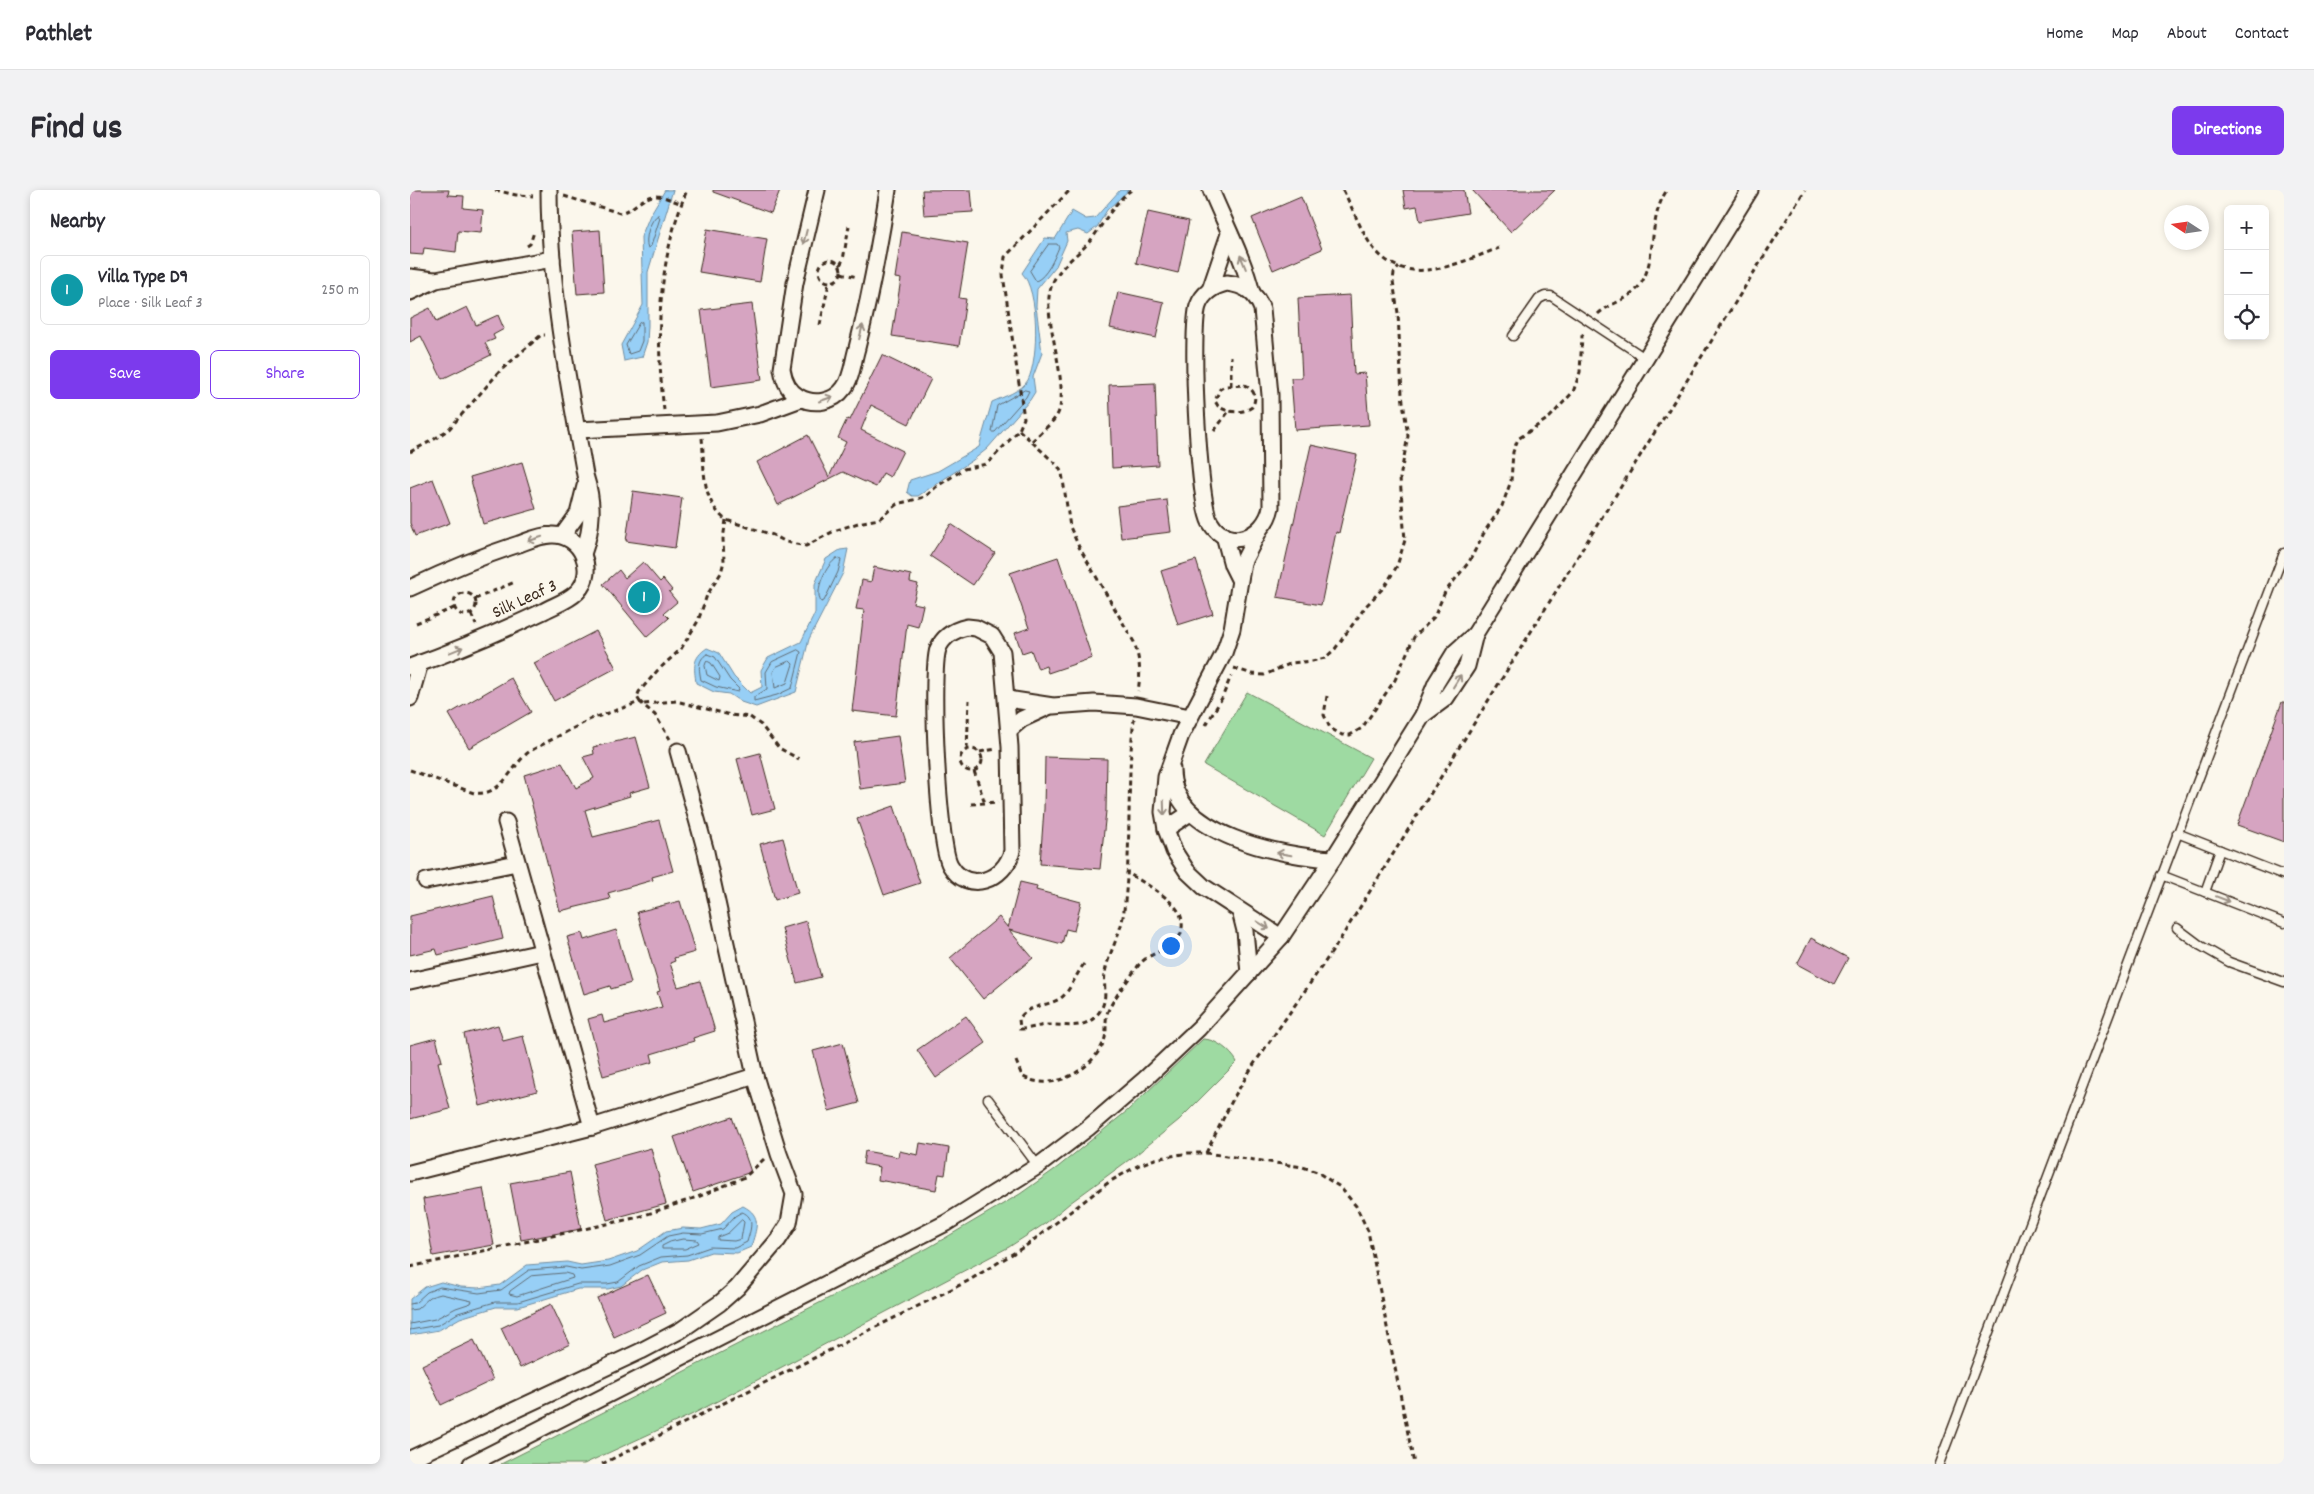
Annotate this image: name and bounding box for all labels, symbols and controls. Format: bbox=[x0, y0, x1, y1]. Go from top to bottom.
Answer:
text: Pathlet bbox=[25, 18, 92, 52]
text: Home bbox=[2046, 22, 2083, 47]
text: Map bbox=[2111, 22, 2139, 47]
text: About bbox=[2167, 22, 2207, 47]
text: Contact bbox=[2235, 22, 2289, 47]
text: Find us bbox=[30, 105, 122, 155]
button: Directions bbox=[2172, 106, 2284, 155]
north arrow bbox=[2164, 205, 2209, 250]
map controls bbox=[2224, 205, 2269, 340]
button: + bbox=[2224, 205, 2269, 250]
text: Nearby bbox=[50, 208, 105, 238]
one-way arrow bbox=[799, 229, 809, 245]
button: − bbox=[2224, 250, 2269, 295]
one-way arrow bbox=[1238, 255, 1247, 270]
text: Villa Type D9 bbox=[98, 265, 188, 292]
text: 1 bbox=[65, 279, 69, 302]
text: 250 m bbox=[321, 279, 359, 302]
text: Place · Silk Leaf 3 bbox=[98, 292, 203, 315]
button: locate bbox=[2224, 295, 2269, 340]
one-way arrow bbox=[857, 324, 866, 340]
button: Save bbox=[50, 350, 200, 399]
button: Share bbox=[210, 350, 360, 399]
one-way arrow bbox=[818, 394, 834, 403]
one-way arrow bbox=[527, 534, 543, 544]
street label: Silk Leaf 3 bbox=[488, 574, 562, 626]
pin: 1 bbox=[628, 578, 660, 616]
one-way arrow bbox=[448, 644, 463, 653]
one-way arrow bbox=[1452, 675, 1462, 689]
one-way arrow bbox=[1159, 800, 1168, 816]
one-way arrow bbox=[1277, 848, 1293, 858]
one-way arrow bbox=[2215, 895, 2230, 904]
one-way arrow bbox=[1256, 921, 1270, 931]
your location bbox=[1158, 933, 1184, 959]

